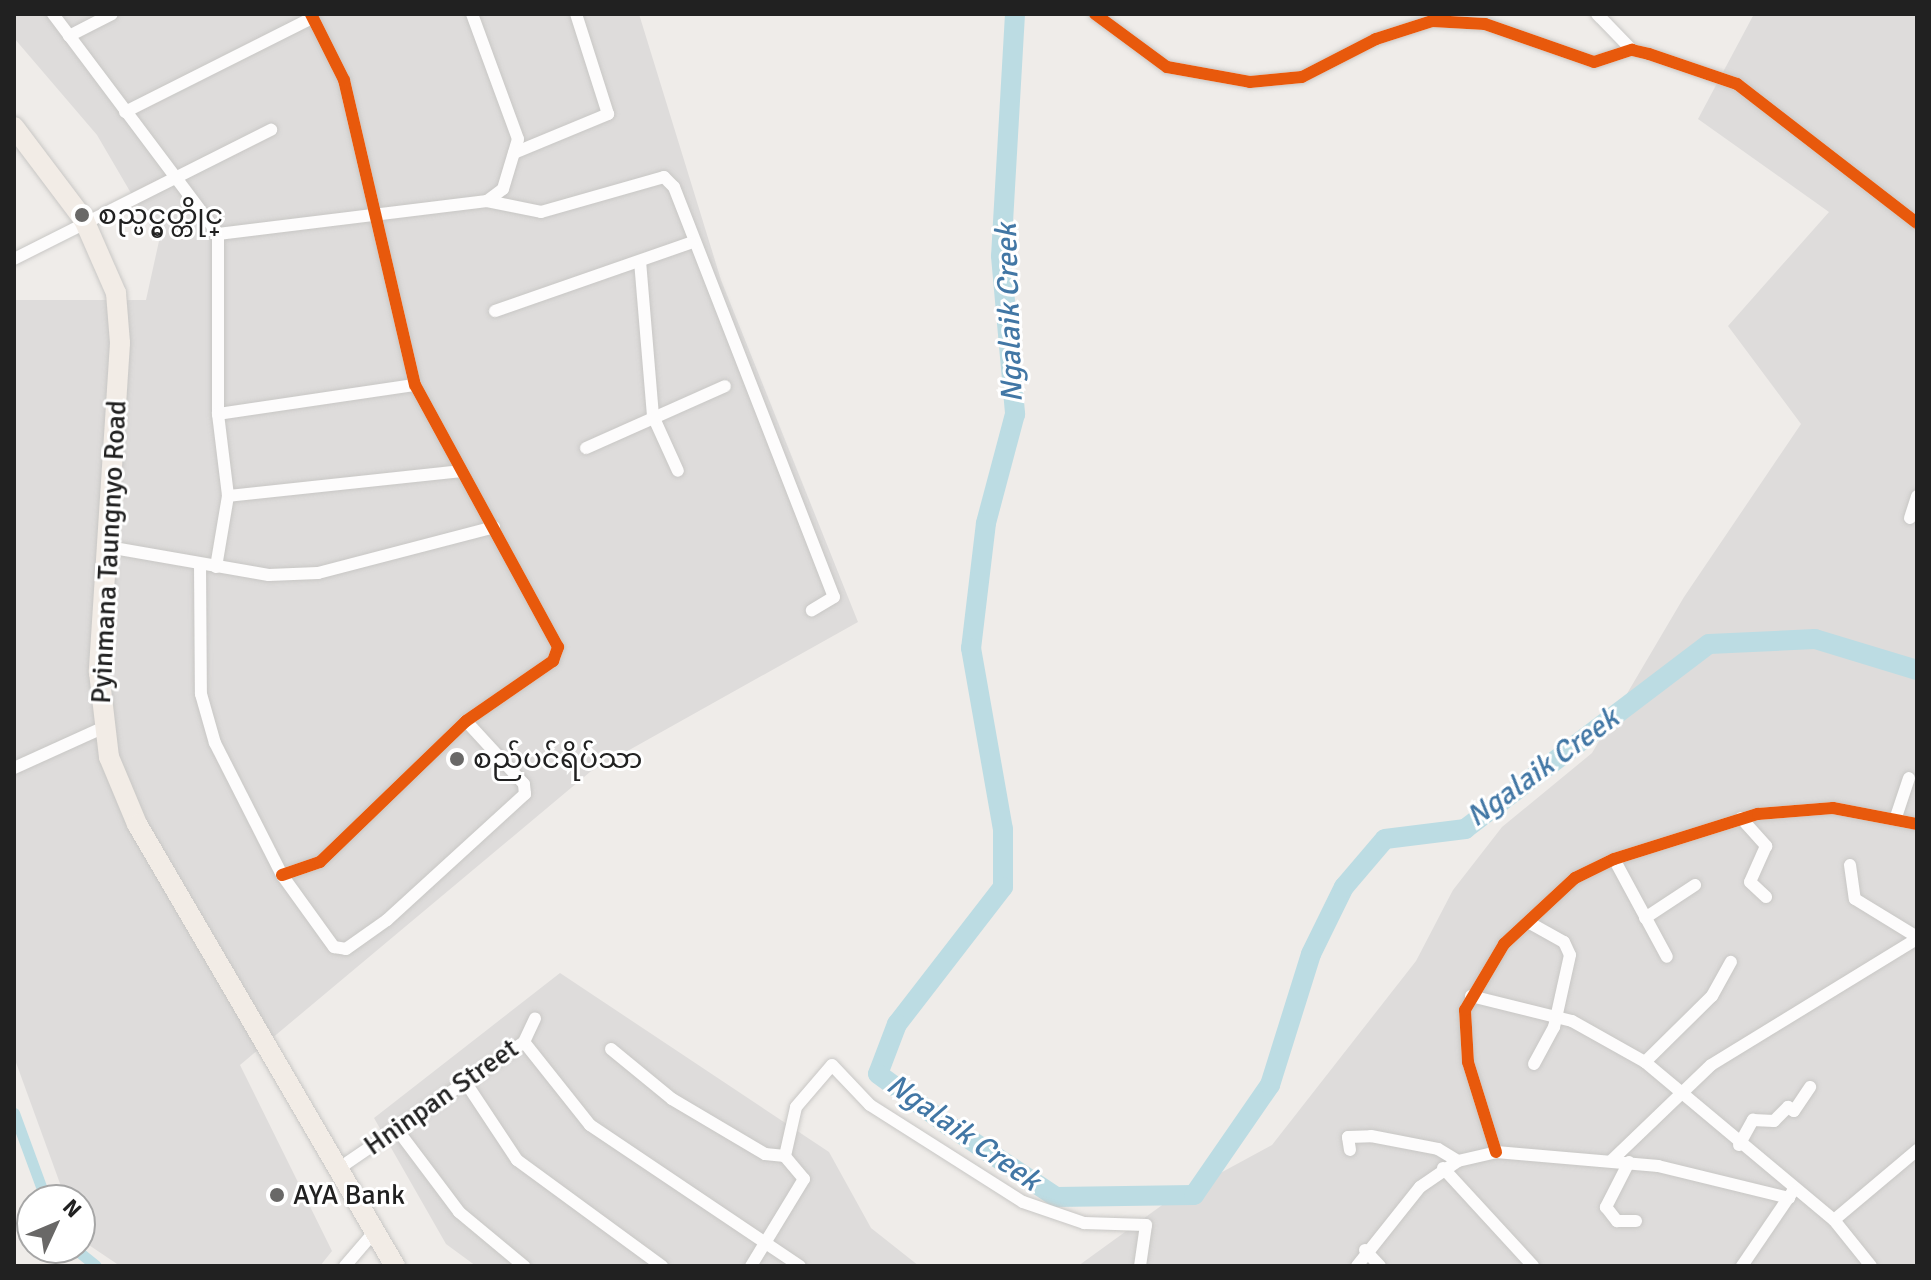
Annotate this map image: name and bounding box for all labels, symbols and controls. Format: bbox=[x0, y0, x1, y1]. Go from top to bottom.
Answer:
place label: စည္ပင္မွတ္တိုင္ bbox=[98, 198, 223, 232]
marker: စည္ပင္မွတ္တိုင္ bbox=[73, 206, 91, 224]
water label: Ngalaik Creek bbox=[989, 223, 1031, 403]
street label: Pyinmana Taungnyo Road bbox=[84, 399, 134, 705]
water label: Ngalaik Creek bbox=[1460, 701, 1626, 835]
place label: စည်ပင်ရိပ်သာ bbox=[473, 742, 643, 776]
marker: စည်ပင်ရိပ်သာ bbox=[448, 750, 466, 768]
street label: Hninpan Street bbox=[357, 1031, 525, 1163]
water label: Ngalaik Creek bbox=[879, 1067, 1047, 1199]
place label: AYA Bank bbox=[293, 1178, 405, 1212]
north arrow bbox=[16, 1184, 96, 1264]
marker: AYA Bank bbox=[268, 1186, 286, 1204]
text: N bbox=[57, 1193, 87, 1223]

